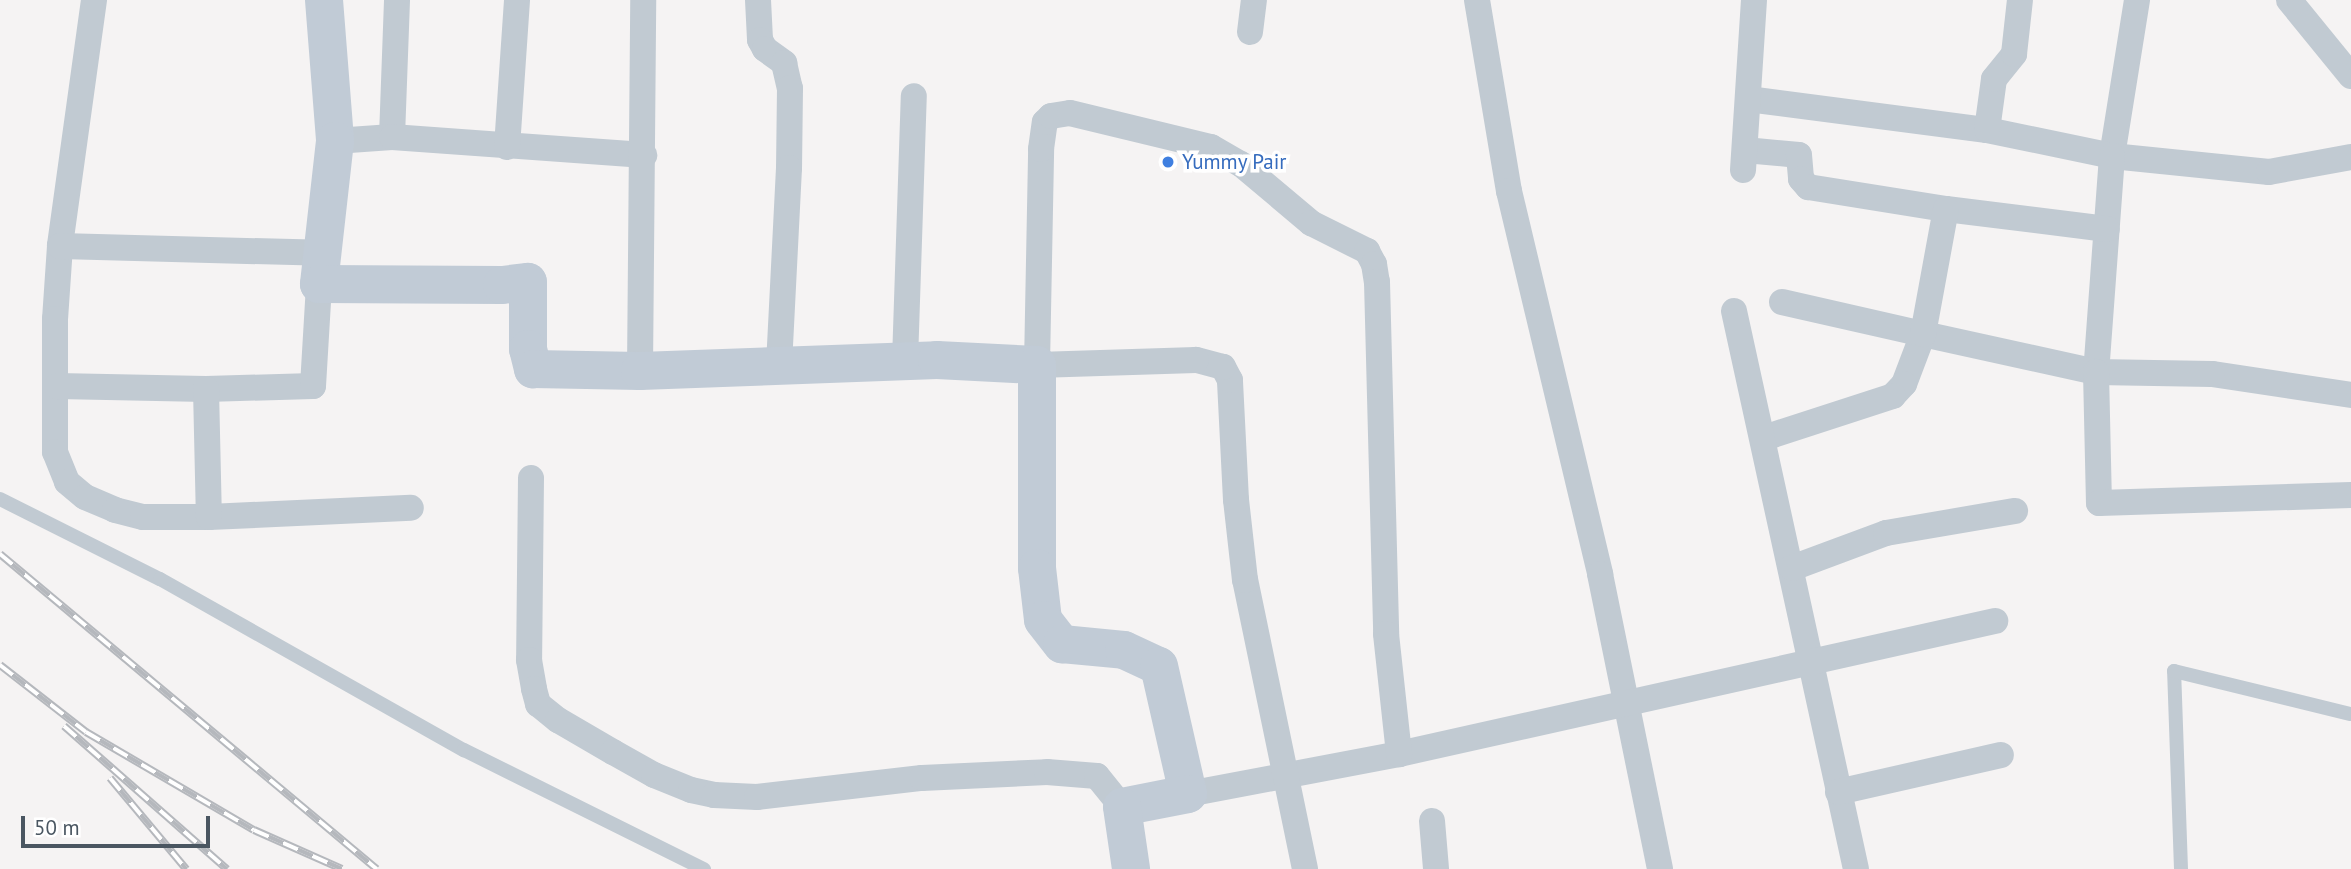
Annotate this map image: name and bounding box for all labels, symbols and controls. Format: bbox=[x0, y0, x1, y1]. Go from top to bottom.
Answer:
place label: Yummy Pair bbox=[1182, 149, 1287, 175]
marker: Yummy Pair bbox=[1160, 154, 1176, 170]
scale bar bbox=[24, 802, 214, 846]
text: 50 m bbox=[34, 814, 80, 841]

